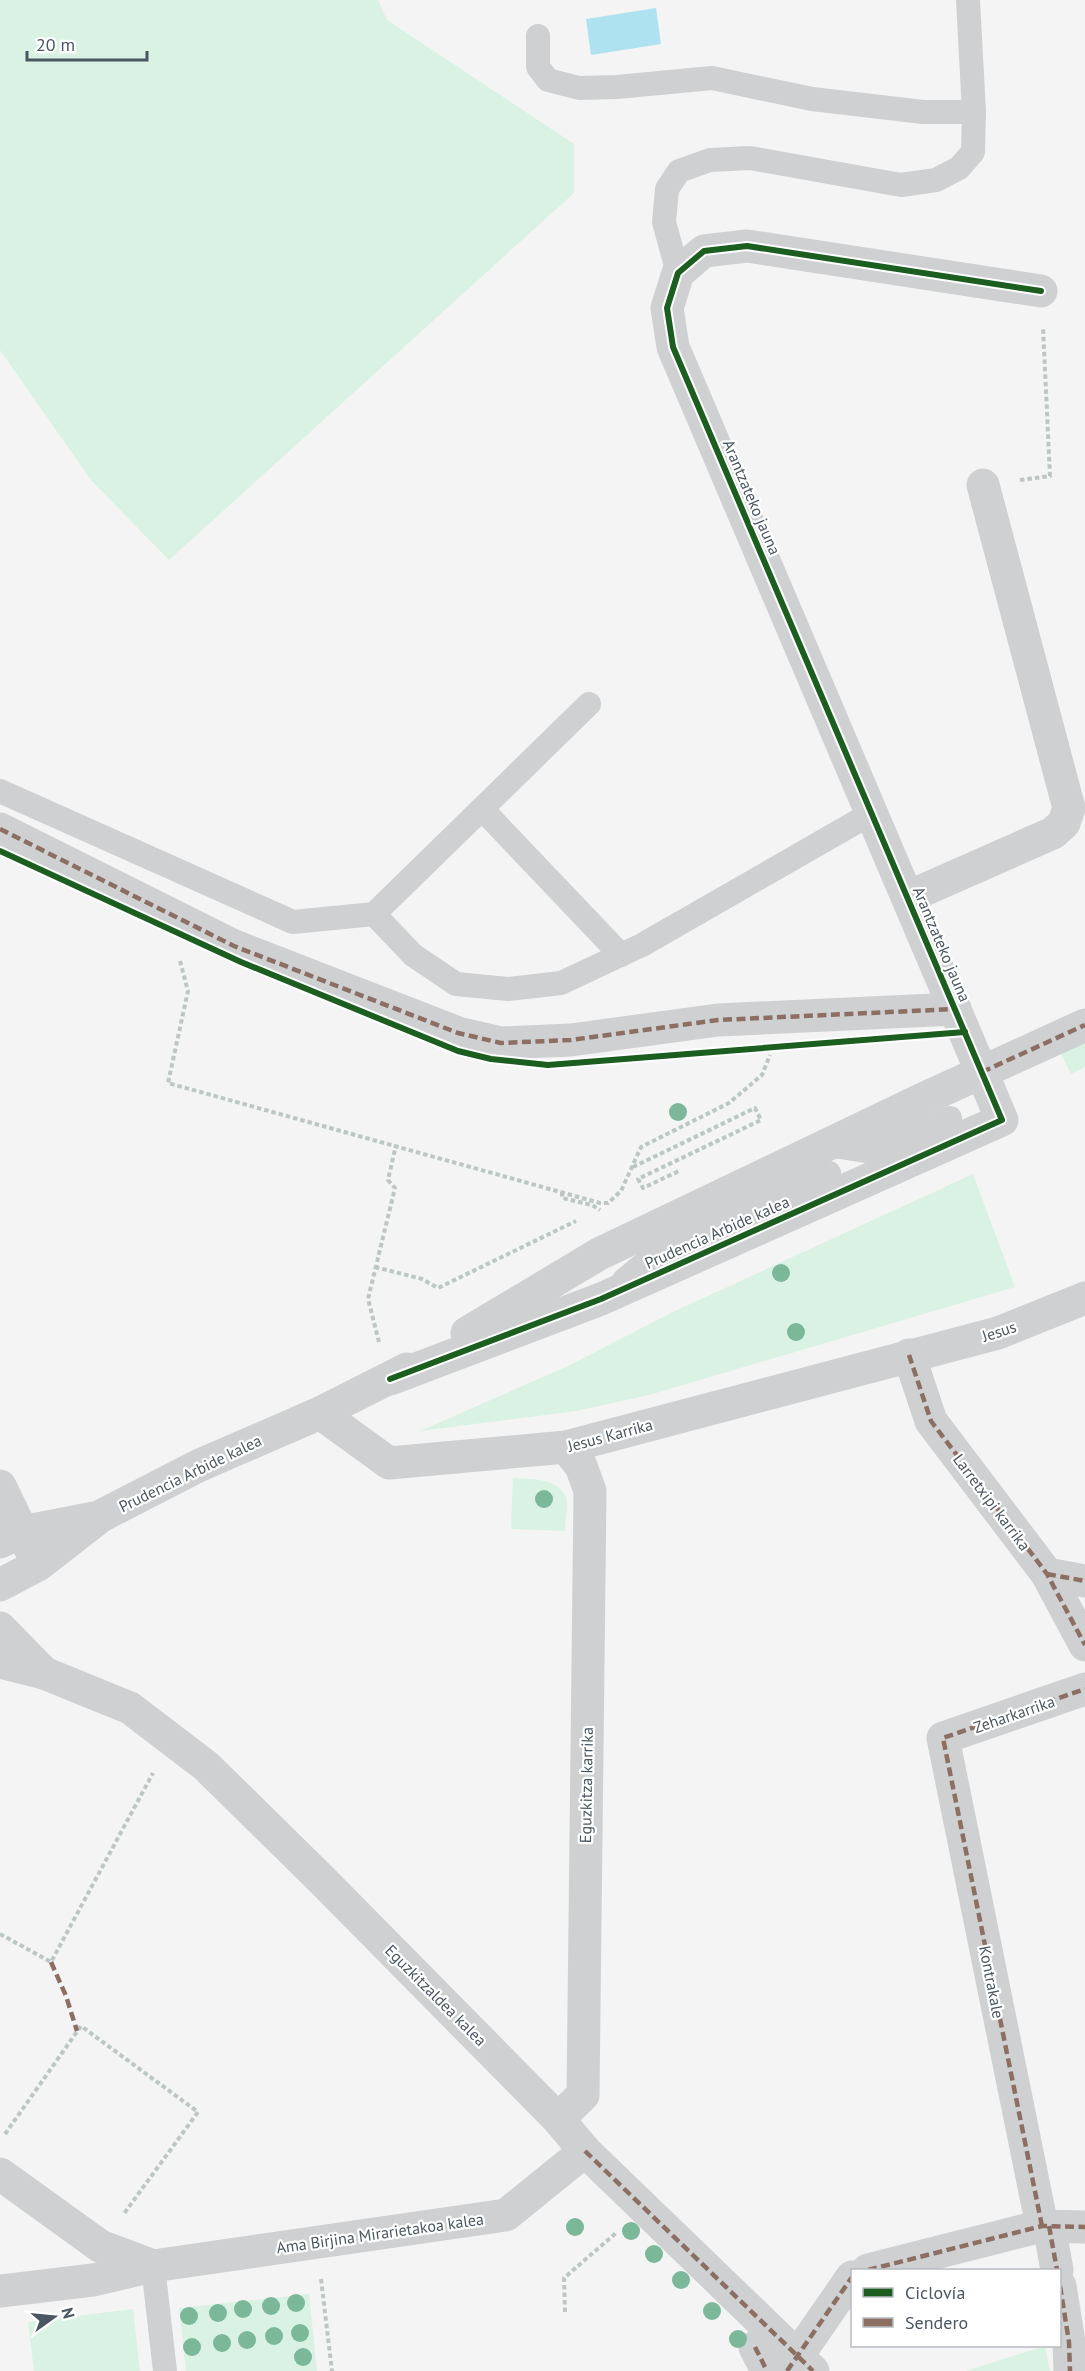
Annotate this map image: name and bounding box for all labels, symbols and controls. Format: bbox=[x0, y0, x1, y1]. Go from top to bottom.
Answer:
scale bar bbox=[27, 24, 147, 62]
text: 20 m bbox=[36, 33, 75, 56]
street label: Arantzateko jauna bbox=[719, 436, 785, 558]
street label: Arantzateko jauna bbox=[909, 883, 975, 1005]
street label: Prudencia Arbide kalea bbox=[642, 1191, 792, 1273]
street label: Jesus bbox=[978, 1316, 1019, 1346]
street label: Jesus Karrika bbox=[564, 1414, 655, 1456]
street label: Prudencia Arbide kalea bbox=[115, 1430, 265, 1516]
street label: Larretxipi karrika bbox=[949, 1450, 1035, 1554]
street label: Zeharkarrika bbox=[971, 1691, 1057, 1737]
street label: Eguzkitza karrika bbox=[575, 1727, 597, 1843]
street label: Eguzkitzaldea kalea bbox=[381, 1940, 491, 2050]
street label: Kontrakale bbox=[975, 1944, 1009, 2020]
street label: Ama Birjina Mirarietakoa kalea bbox=[275, 2209, 485, 2257]
legend bbox=[851, 2269, 1061, 2347]
text: Ciclovía bbox=[905, 2281, 965, 2304]
north arrow bbox=[24, 2287, 84, 2347]
text: N bbox=[57, 2305, 80, 2321]
text: Sendero bbox=[905, 2311, 968, 2334]

